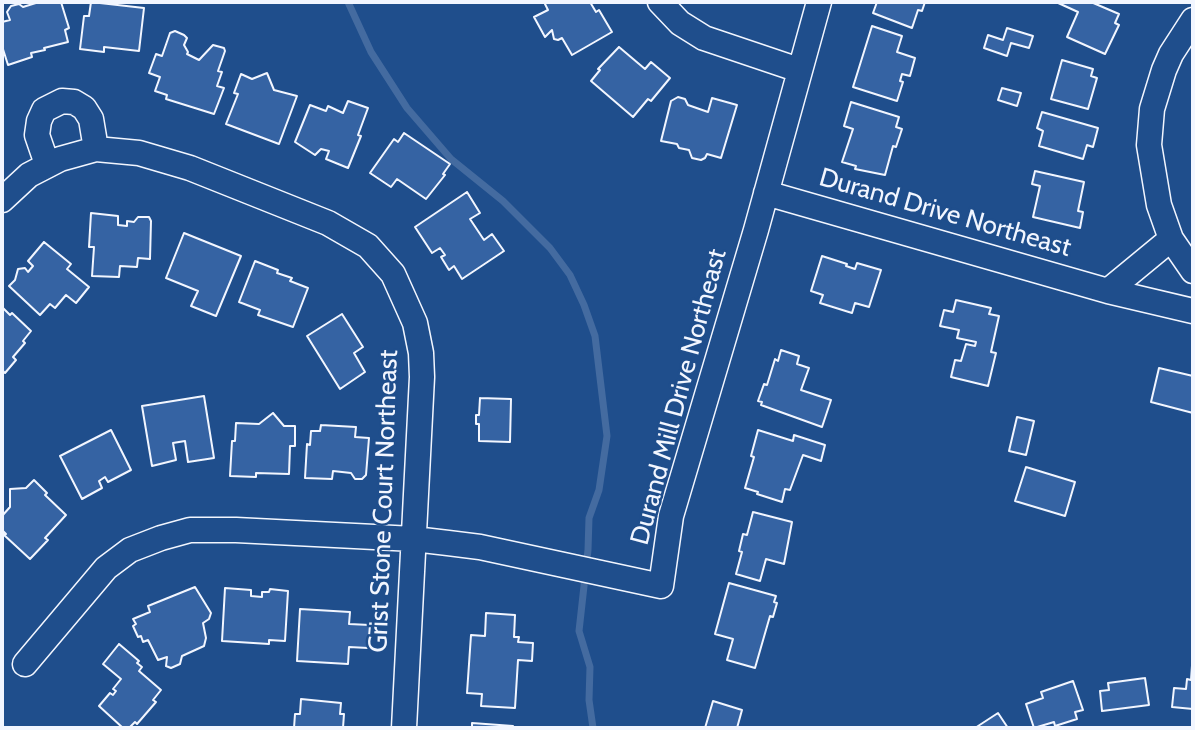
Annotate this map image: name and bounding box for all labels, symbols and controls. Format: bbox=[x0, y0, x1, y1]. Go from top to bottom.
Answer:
street label: Durand Drive Northeast bbox=[815, 162, 1075, 264]
street label: Durand Mill Drive Northeast bbox=[624, 246, 734, 548]
street label: Grist Stone Court Northeast bbox=[363, 349, 405, 653]

